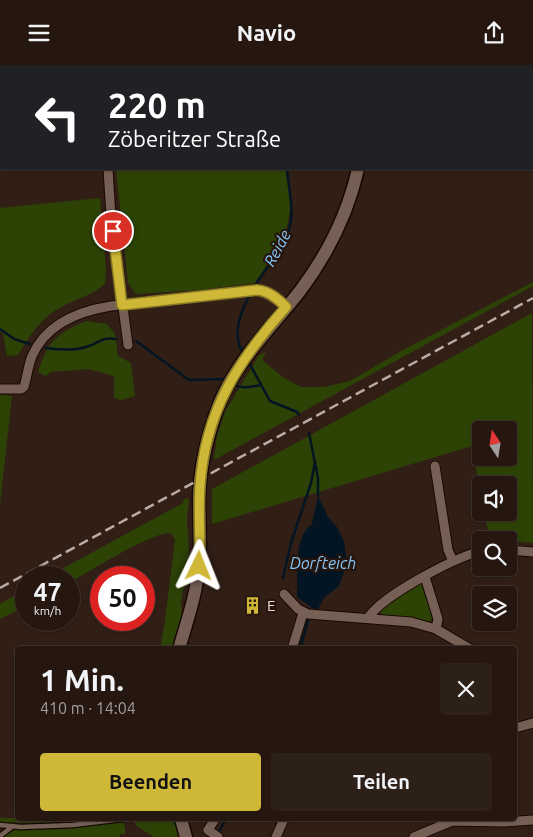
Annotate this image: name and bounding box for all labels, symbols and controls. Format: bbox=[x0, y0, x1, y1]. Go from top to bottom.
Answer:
icon: menu bbox=[25, 19, 53, 47]
icon: share bbox=[480, 19, 508, 47]
text: Navio bbox=[237, 20, 296, 45]
icon: left bbox=[25, 85, 90, 150]
text: 220 m bbox=[108, 85, 206, 125]
text: Zöberitzer Straße bbox=[108, 126, 281, 151]
pin bbox=[92, 210, 134, 252]
icon: arrive bbox=[99, 217, 127, 245]
water label: Reide bbox=[260, 227, 294, 269]
north arrow bbox=[472, 421, 518, 466]
map controls bbox=[472, 421, 517, 631]
button: sound bbox=[472, 476, 517, 521]
button: search bbox=[472, 531, 517, 576]
position arrow bbox=[172, 539, 224, 591]
water label: Dorfteich bbox=[290, 554, 356, 572]
speed limit sign: 50 bbox=[90, 566, 155, 631]
text: 47 bbox=[33, 578, 62, 606]
button: layers bbox=[472, 586, 517, 631]
building icon: E bbox=[243, 596, 263, 616]
place label: E bbox=[267, 597, 275, 614]
text: km/h bbox=[34, 604, 61, 617]
text: 1 Min. bbox=[40, 663, 124, 697]
button: close bbox=[440, 663, 492, 715]
text: 410 m · 14:04 bbox=[40, 699, 136, 717]
button: Beenden bbox=[40, 753, 261, 811]
button: Teilen bbox=[271, 753, 492, 811]

